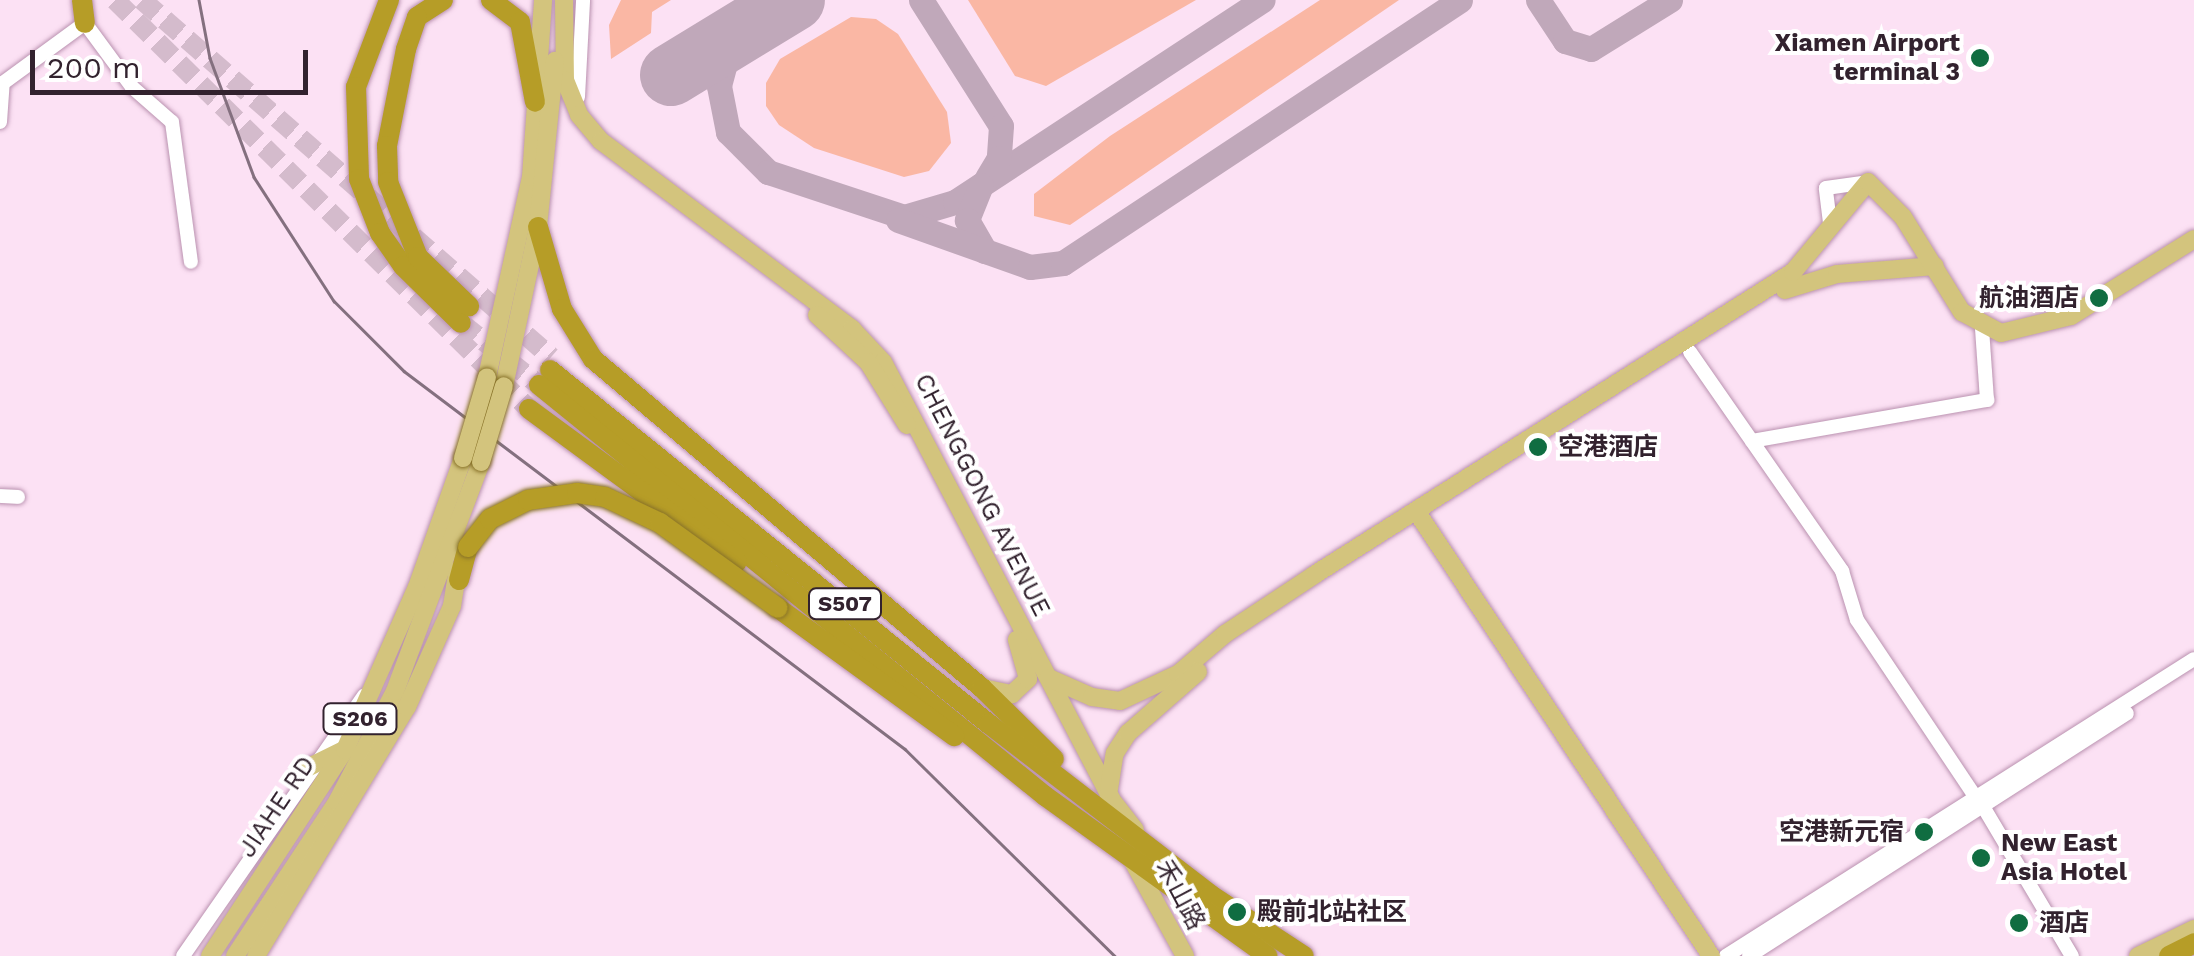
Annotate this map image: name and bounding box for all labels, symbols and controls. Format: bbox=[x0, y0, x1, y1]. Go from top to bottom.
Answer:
place label: Xiamen Airport terminal 3 bbox=[1774, 29, 1960, 88]
scale bar bbox=[35, 30, 312, 92]
marker: Xiamen Airport terminal 3 bbox=[1969, 47, 1991, 69]
text: 200 m bbox=[47, 50, 141, 85]
place label: 航油酒店 bbox=[1979, 283, 2079, 313]
marker: 航油酒店 bbox=[2088, 287, 2110, 309]
street label: CHENGGONG AVENUE bbox=[908, 368, 1056, 622]
place label: 空港酒店 bbox=[1558, 432, 1658, 462]
marker: 空港酒店 bbox=[1527, 436, 1549, 458]
road number: S507 bbox=[808, 587, 882, 621]
road number: S206 bbox=[320, 702, 400, 736]
street label: JIAHE RD bbox=[232, 751, 322, 863]
place label: 空港新元宿 bbox=[1779, 817, 1904, 847]
marker: 空港新元宿 bbox=[1913, 821, 1935, 843]
place label: New East Asia Hotel bbox=[2001, 829, 2127, 888]
marker: New East Asia Hotel bbox=[1970, 847, 1992, 869]
street label: 禾山路 bbox=[1149, 855, 1211, 935]
place label: 殿前北站社区 bbox=[1257, 897, 1407, 927]
marker: 殿前北站社区 bbox=[1226, 901, 1248, 923]
place label: 酒店 bbox=[2039, 908, 2089, 938]
marker: 酒店 bbox=[2008, 912, 2030, 934]

